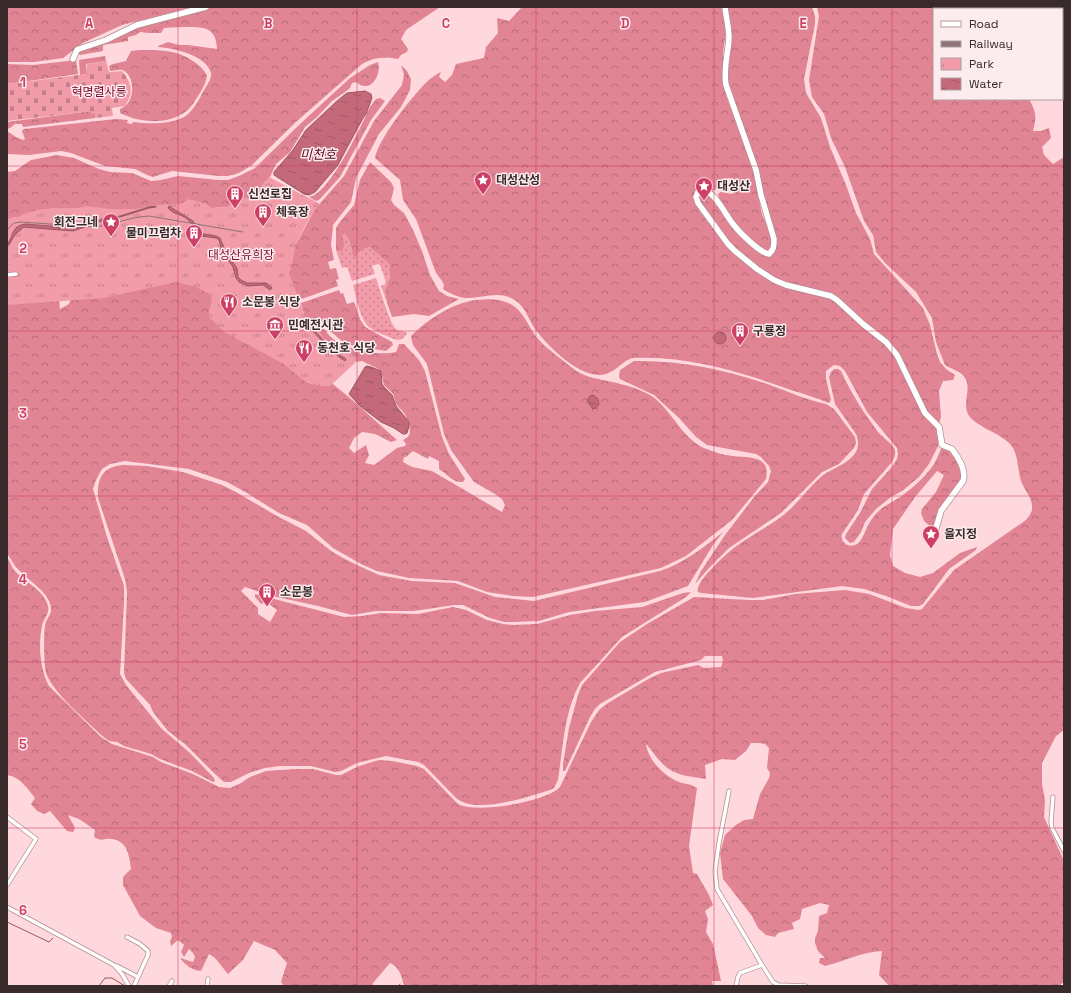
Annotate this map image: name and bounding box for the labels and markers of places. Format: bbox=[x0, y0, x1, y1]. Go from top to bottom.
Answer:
place icon: 대성산성 bbox=[473, 170, 493, 195]
place label: 대성산성 bbox=[496, 172, 540, 188]
place icon: 대성산 bbox=[694, 176, 714, 201]
place label: 대성산 bbox=[717, 178, 750, 194]
building icon: 신선로집 bbox=[225, 184, 245, 209]
place label: 신선로집 bbox=[248, 186, 292, 202]
building icon: 체육장 bbox=[253, 202, 273, 227]
place label: 체육장 bbox=[276, 204, 309, 220]
place icon: 회전그네 bbox=[101, 212, 121, 237]
place label: 회전그네 bbox=[54, 214, 98, 230]
building icon: 물미끄럼차 bbox=[184, 223, 204, 248]
place label: 물미끄럼차 bbox=[126, 225, 181, 241]
restaurant icon: 소문봉 식당 bbox=[219, 292, 239, 317]
place label: 소문봉 식당 bbox=[242, 294, 300, 310]
museum icon: 민예전시관 bbox=[265, 315, 285, 340]
place label: 민예전시관 bbox=[288, 317, 343, 333]
building icon: 구룡정 bbox=[730, 321, 750, 346]
place label: 구룡정 bbox=[753, 323, 786, 339]
restaurant icon: 동천호 식당 bbox=[294, 338, 314, 363]
place label: 동천호 식당 bbox=[317, 340, 375, 356]
place icon: 을지정 bbox=[921, 524, 941, 549]
place label: 을지정 bbox=[944, 526, 977, 542]
building icon: 소문봉 bbox=[257, 582, 277, 607]
place label: 소문봉 bbox=[280, 584, 313, 600]

